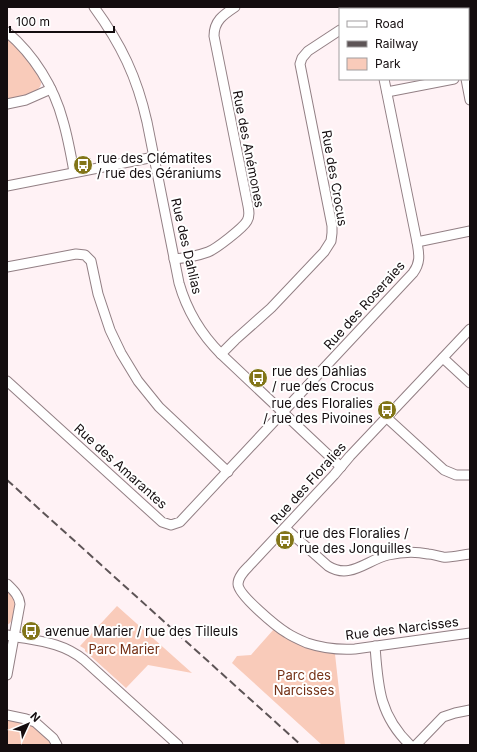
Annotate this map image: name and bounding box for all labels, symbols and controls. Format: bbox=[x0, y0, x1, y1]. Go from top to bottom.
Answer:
scale bar bbox=[10, 8, 114, 34]
legend bbox=[339, 8, 469, 80]
text: 100 m bbox=[16, 14, 50, 29]
text: Road bbox=[375, 16, 404, 31]
text: Railway bbox=[375, 36, 419, 51]
text: Park bbox=[375, 56, 401, 71]
street label: Rue des Anémones bbox=[230, 89, 268, 209]
street label: Rue des Crocus bbox=[319, 129, 351, 227]
place label: rue des Clématites / rue des Géraniums bbox=[97, 150, 222, 181]
bus stop icon: rue des Clématites / rue des Géraniums bbox=[72, 154, 94, 176]
street label: Rue des Dahlias bbox=[168, 196, 206, 296]
street label: Rue des Roseraies bbox=[320, 257, 408, 353]
place label: rue des Dahlias / rue des Crocus bbox=[272, 363, 374, 394]
bus stop icon: rue des Dahlias / rue des Crocus bbox=[247, 367, 269, 389]
place label: rue des Floralies / rue des Pivoines bbox=[263, 395, 373, 426]
bus stop icon: rue des Floralies / rue des Pivoines bbox=[376, 399, 398, 421]
street label: Rue des Amarantes bbox=[71, 420, 171, 512]
street label: Rue des Floralies bbox=[267, 439, 349, 527]
place label: rue des Floralies / rue des Jonquilles bbox=[299, 525, 411, 556]
bus stop icon: rue des Floralies / rue des Jonquilles bbox=[274, 529, 296, 551]
street label: Rue des Narcisses bbox=[345, 613, 460, 643]
bus stop icon: avenue Marier / rue des Tilleuls bbox=[20, 620, 42, 642]
place label: avenue Marier / rue des Tilleuls bbox=[45, 623, 238, 639]
park label: Parc Marier bbox=[88, 641, 160, 657]
park label: Parc des Narcisses bbox=[274, 667, 334, 698]
north arrow bbox=[8, 704, 48, 744]
text: N bbox=[27, 709, 43, 725]

